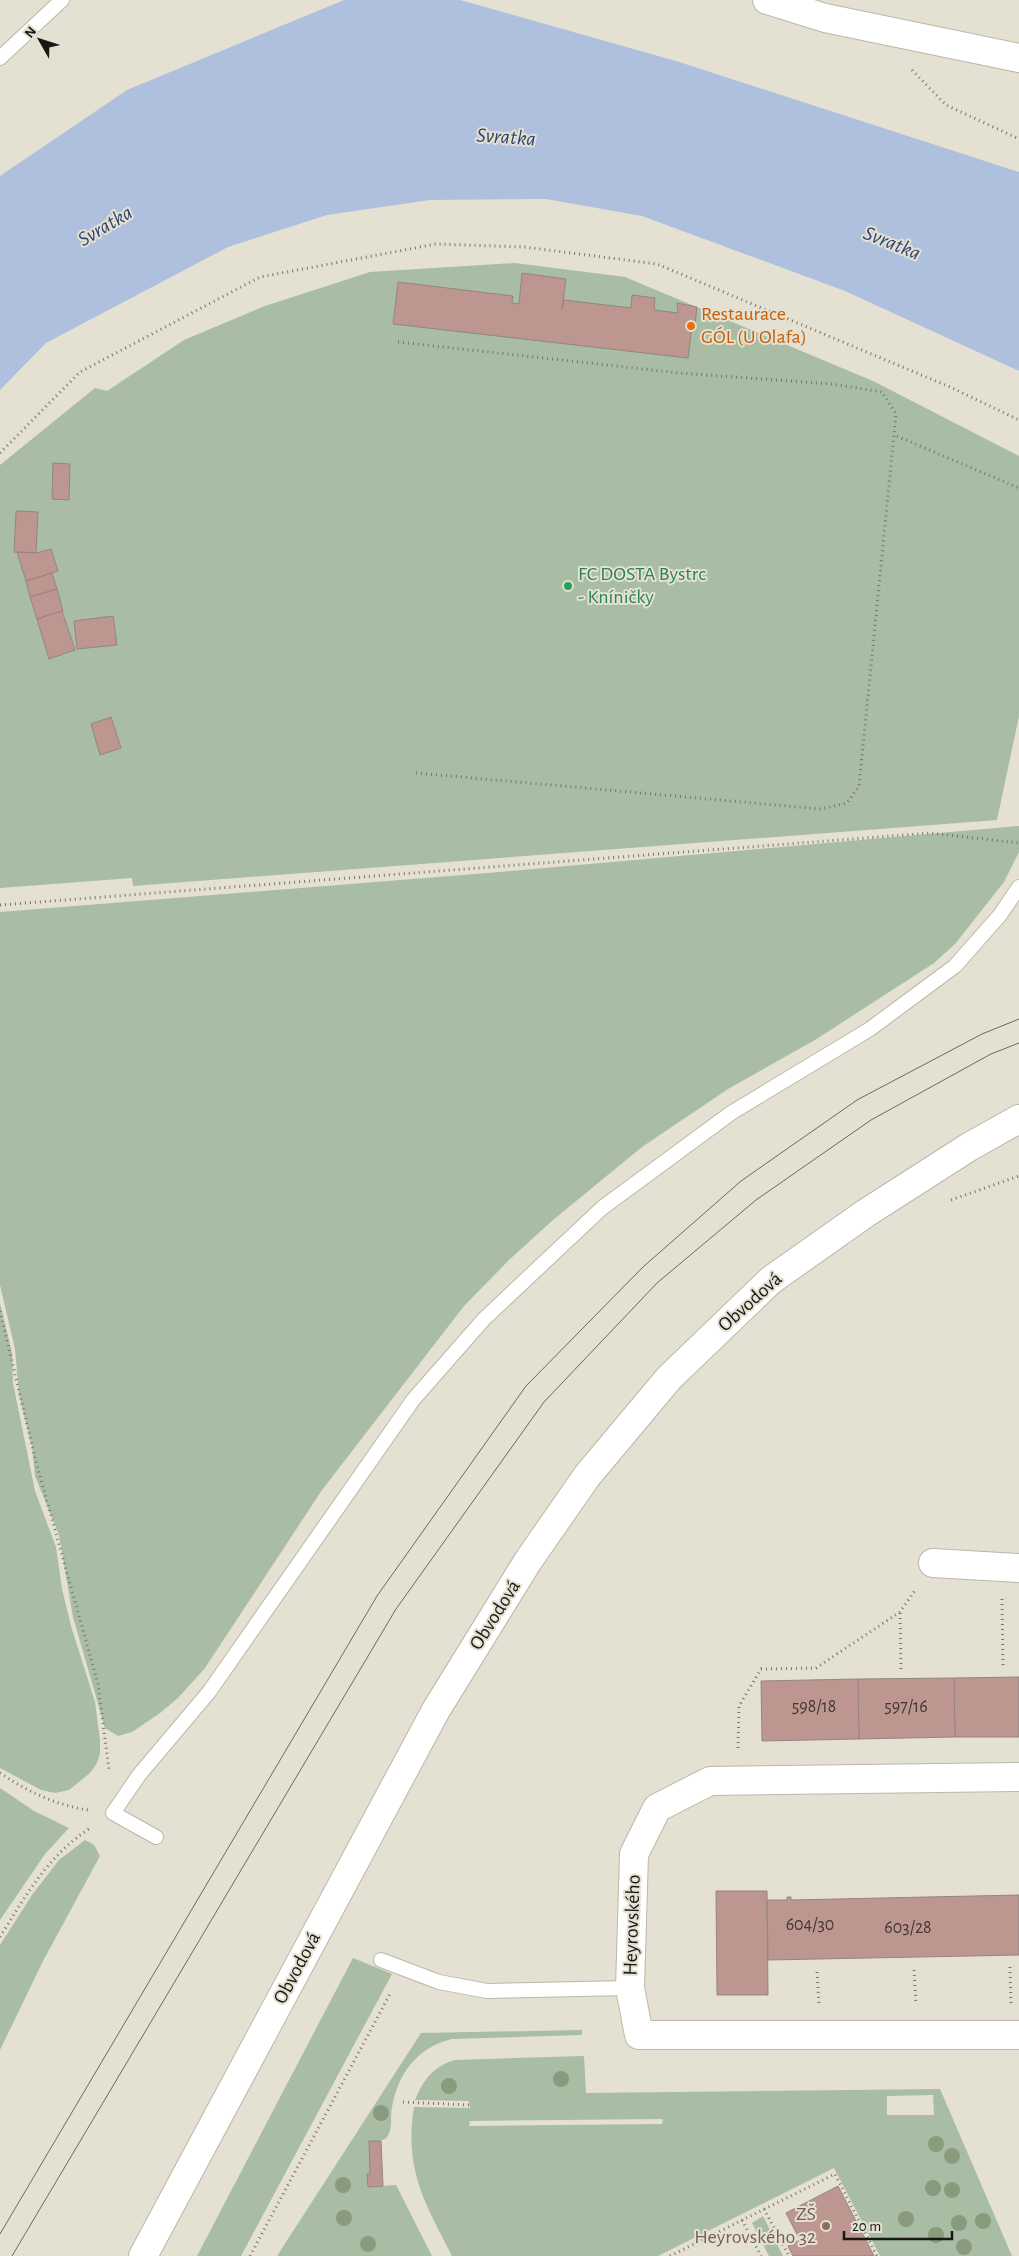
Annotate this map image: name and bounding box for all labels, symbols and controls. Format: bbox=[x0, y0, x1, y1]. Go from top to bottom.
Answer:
north arrow bbox=[15, 15, 65, 65]
text: N bbox=[22, 24, 39, 41]
water label: Svratka bbox=[476, 124, 536, 150]
water label: Svratka bbox=[74, 202, 136, 250]
water label: Svratka bbox=[861, 222, 923, 264]
place label: Restaurace GÓL (U Olafa) bbox=[701, 304, 807, 347]
marker: Restaurace GÓL (U Olafa) bbox=[685, 320, 697, 332]
place label: FC DOSTA Bystrc - Kníničky bbox=[578, 564, 706, 607]
marker: FC DOSTA Bystrc - Kníničky bbox=[562, 580, 574, 592]
street label: Obvodová bbox=[714, 1268, 786, 1336]
street label: Obvodová bbox=[466, 1577, 524, 1653]
house number: 598/18 bbox=[792, 1698, 836, 1716]
house number: 597/16 bbox=[884, 1698, 928, 1716]
street label: Heyrovského bbox=[620, 1874, 644, 1976]
house number: 604/30 bbox=[786, 1916, 834, 1934]
house number: 603/28 bbox=[884, 1919, 932, 1937]
street label: Obvodová bbox=[270, 1929, 324, 2007]
place label: ZŠ Heyrovského 32 bbox=[694, 2203, 816, 2247]
scale bar bbox=[844, 2208, 952, 2240]
text: 20 m bbox=[852, 2219, 881, 2234]
marker: ZŠ Heyrovského 32 bbox=[820, 2220, 832, 2232]

